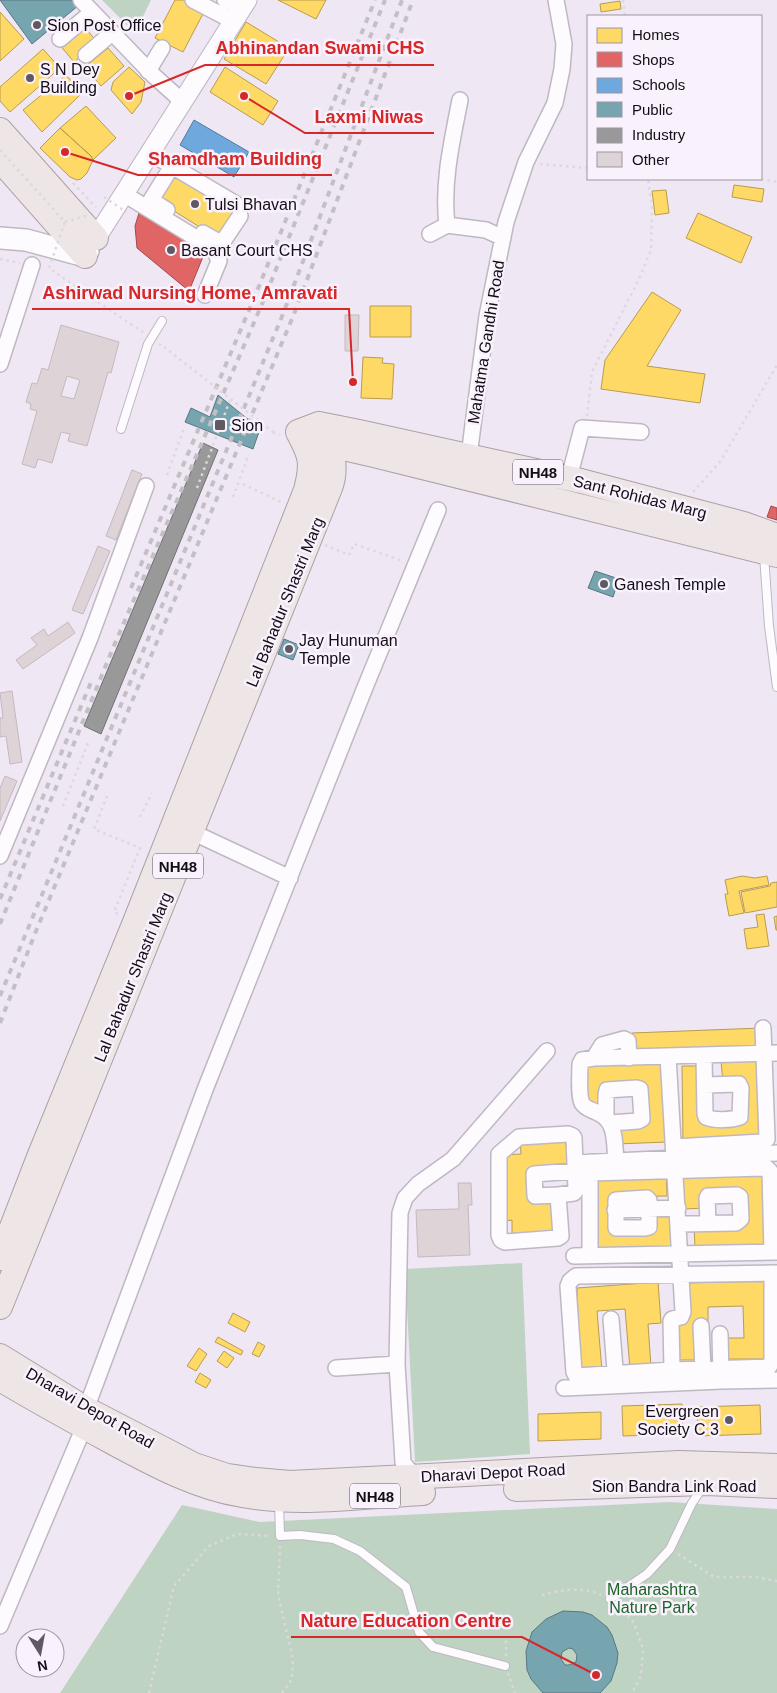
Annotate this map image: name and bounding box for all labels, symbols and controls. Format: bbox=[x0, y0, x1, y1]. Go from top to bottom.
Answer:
legend bbox=[587, 15, 762, 180]
place label: Sion Post Office bbox=[47, 17, 162, 34]
marker: Sion Post Office bbox=[31, 19, 43, 31]
text: Homes bbox=[632, 26, 680, 43]
callout: Abhinandan Swami CHS bbox=[205, 32, 434, 65]
text: Abhinandan Swami CHS bbox=[215, 38, 425, 58]
text: Shops bbox=[632, 51, 675, 68]
place label: S N Dey Building bbox=[40, 61, 100, 96]
marker: S N Dey Building bbox=[24, 72, 36, 84]
text: Schools bbox=[632, 76, 685, 93]
callout: Laxmi Niwas bbox=[305, 100, 434, 133]
text: Public bbox=[632, 101, 673, 118]
text: Laxmi Niwas bbox=[314, 107, 424, 127]
text: Industry bbox=[632, 126, 686, 143]
callout: Shamdham Building bbox=[138, 142, 332, 175]
text: Shamdham Building bbox=[148, 149, 322, 169]
text: Other bbox=[632, 151, 670, 168]
place label: Tulsi Bhavan bbox=[205, 196, 297, 213]
marker: Tulsi Bhavan bbox=[189, 198, 201, 210]
place label: Basant Court CHS bbox=[181, 242, 313, 259]
marker: Basant Court CHS bbox=[165, 244, 177, 256]
street label: Mahatma Gandhi Road bbox=[465, 259, 507, 425]
callout: Ashirwad Nursing Home, Amravati bbox=[32, 276, 349, 309]
text: Ashirwad Nursing Home, Amravati bbox=[42, 283, 338, 303]
place label: Sion bbox=[231, 417, 263, 434]
marker: Sion bbox=[213, 418, 227, 432]
road number: NH48 bbox=[513, 460, 563, 484]
street label: Sant Rohidas Marg bbox=[571, 472, 709, 522]
street label: Lal Bahadur Shastri Marg bbox=[243, 515, 327, 689]
place label: Ganesh Temple bbox=[614, 576, 726, 593]
marker: Ganesh Temple bbox=[598, 578, 610, 590]
place label: Jay Hunuman Temple bbox=[299, 632, 398, 667]
marker: Jay Hunuman Temple bbox=[283, 643, 295, 655]
road number: NH48 bbox=[153, 854, 203, 878]
street label: Lal Bahadur Shastri Marg bbox=[91, 890, 175, 1064]
street label: Dharavi Depot Road bbox=[23, 1364, 157, 1452]
place label: Evergreen Society C 3 bbox=[637, 1403, 719, 1438]
marker: Evergreen Society C 3 bbox=[723, 1414, 735, 1426]
street label: Dharavi Depot Road bbox=[420, 1461, 566, 1485]
street label: Sion Bandra Link Road bbox=[592, 1478, 756, 1495]
road number: NH48 bbox=[350, 1484, 400, 1508]
park label: Maharashtra Nature Park bbox=[607, 1581, 697, 1616]
callout: Nature Education Centre bbox=[291, 1604, 522, 1637]
text: Nature Education Centre bbox=[300, 1611, 512, 1631]
north arrow bbox=[15, 1628, 65, 1678]
text: N bbox=[36, 1657, 49, 1675]

